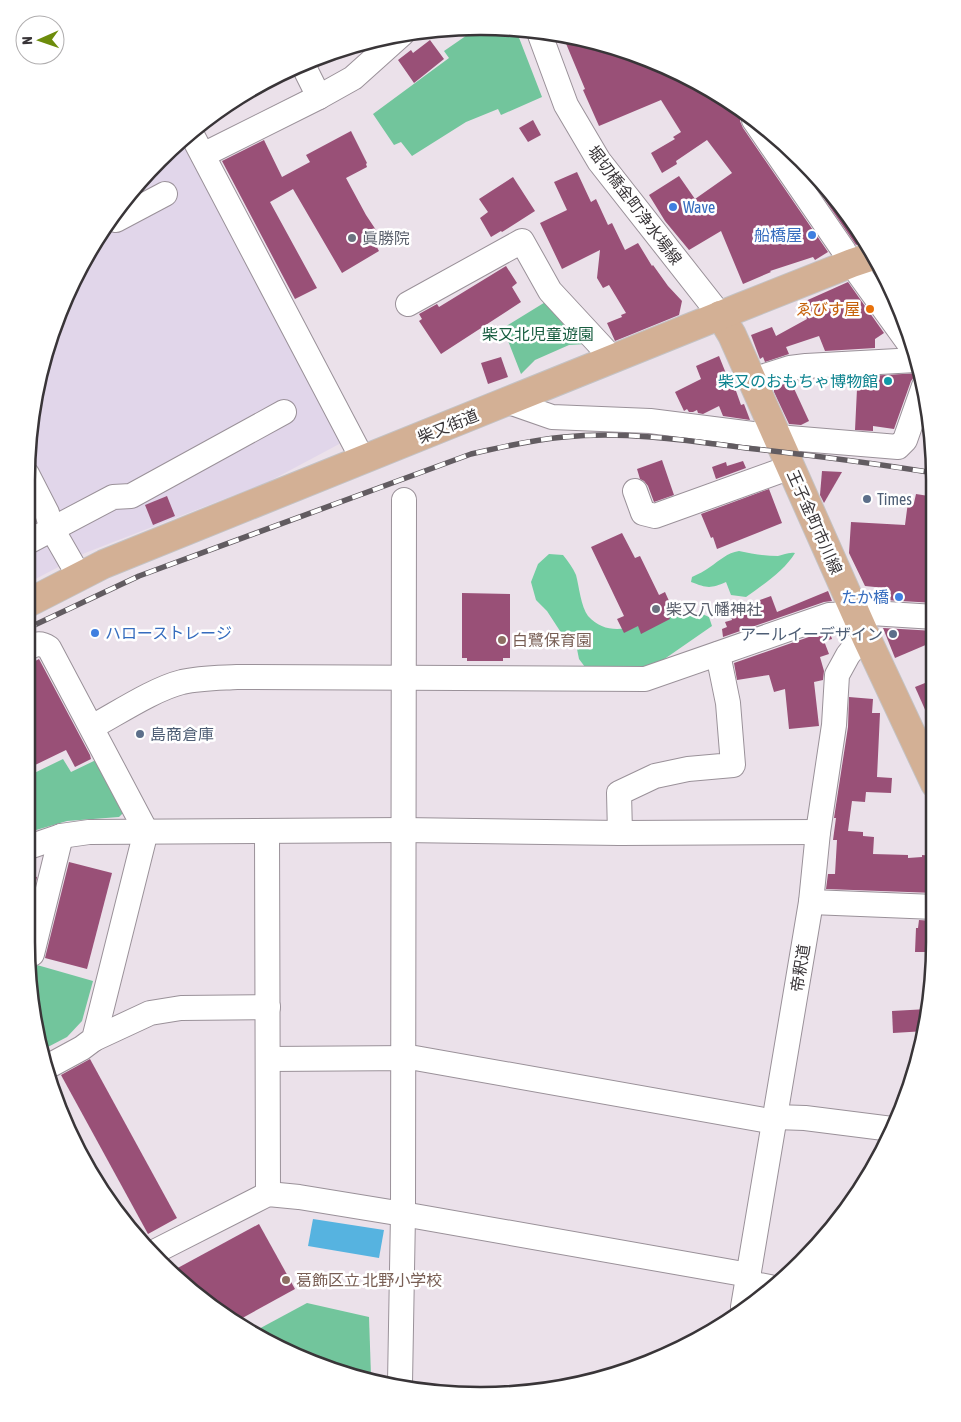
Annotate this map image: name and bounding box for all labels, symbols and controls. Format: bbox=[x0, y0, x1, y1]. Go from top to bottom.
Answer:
north arrow bbox=[15, 15, 65, 65]
text: N bbox=[19, 36, 35, 45]
street label: 堀切橋金町浄水場線 bbox=[584, 142, 686, 268]
place label: Wave bbox=[683, 198, 715, 216]
marker: Wave bbox=[667, 201, 679, 213]
place label: 船橋屋 bbox=[754, 226, 802, 244]
place label: 眞勝院 bbox=[362, 229, 410, 247]
marker: 船橋屋 bbox=[806, 229, 818, 241]
marker: 眞勝院 bbox=[346, 232, 358, 244]
place label: ゑびす屋 bbox=[796, 300, 860, 318]
marker: ゑびす屋 bbox=[864, 303, 876, 315]
park label: 柴又北児童遊園 bbox=[482, 325, 594, 343]
place label: 柴又のおもちゃ博物館 bbox=[718, 372, 878, 390]
marker: 柴又のおもちゃ博物館 bbox=[882, 375, 894, 387]
street label: 柴又街道 bbox=[415, 406, 481, 446]
street label: 王子金町市川線 bbox=[784, 467, 846, 577]
place label: Times bbox=[877, 490, 912, 508]
marker: Times bbox=[861, 493, 873, 505]
place label: たか橋 bbox=[841, 588, 889, 606]
marker: たか橋 bbox=[893, 591, 905, 603]
place label: 柴又八幡神社 bbox=[666, 600, 762, 618]
marker: 柴又八幡神社 bbox=[650, 603, 662, 615]
place label: ハローストレージ bbox=[105, 624, 232, 642]
place label: アールイーデザイン bbox=[740, 625, 883, 643]
marker: ハローストレージ bbox=[89, 627, 101, 639]
marker: アールイーデザイン bbox=[887, 628, 899, 640]
place label: 白鷺保育園 bbox=[512, 631, 592, 649]
marker: 白鷺保育園 bbox=[496, 634, 508, 646]
place label: 島商倉庫 bbox=[150, 725, 214, 743]
marker: 島商倉庫 bbox=[134, 728, 146, 740]
street label: 帝釈道 bbox=[787, 943, 813, 993]
place label: 葛飾区立 北野小学校 bbox=[296, 1271, 442, 1289]
marker: 葛飾区立 北野小学校 bbox=[280, 1274, 292, 1286]

